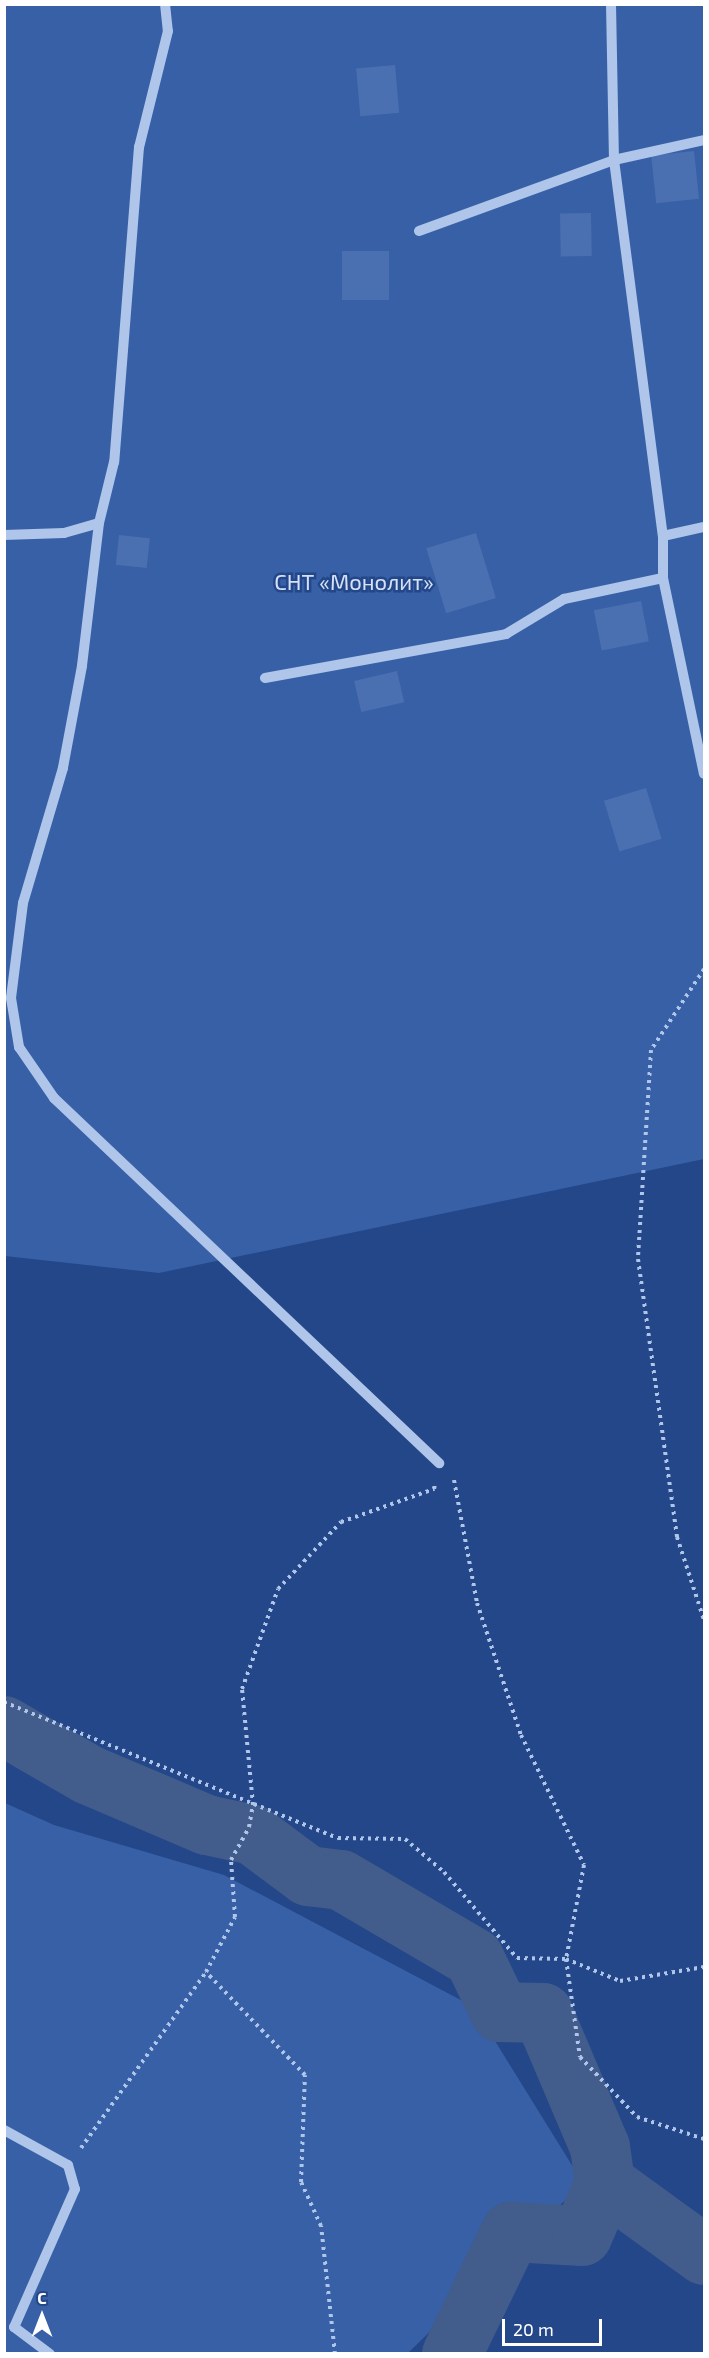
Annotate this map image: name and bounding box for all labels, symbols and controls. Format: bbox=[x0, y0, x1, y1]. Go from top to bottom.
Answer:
park label: СНТ «Монолит» bbox=[274, 569, 434, 595]
north arrow bbox=[12, 2286, 72, 2346]
text: С bbox=[37, 2288, 47, 2307]
scale bar bbox=[505, 2307, 606, 2345]
text: 20 m bbox=[513, 2318, 554, 2340]

